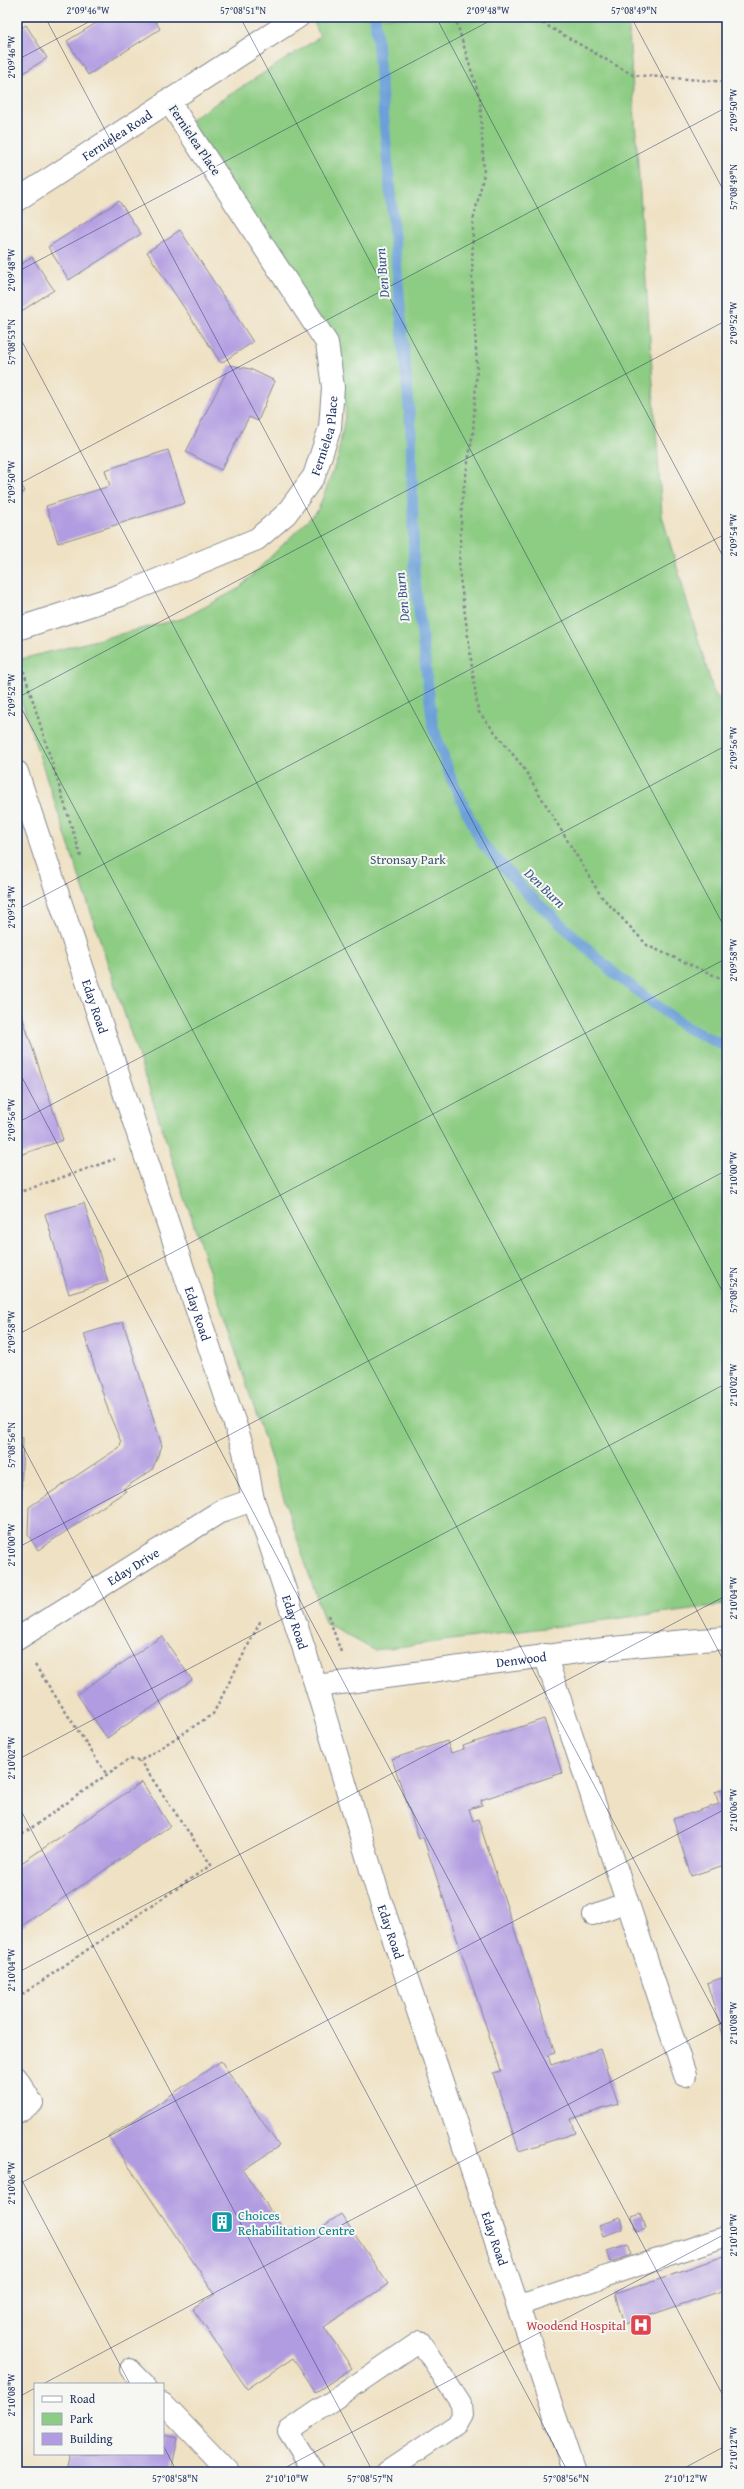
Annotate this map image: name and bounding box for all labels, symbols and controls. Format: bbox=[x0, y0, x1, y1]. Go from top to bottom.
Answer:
text: 2°09'46"W bbox=[66, 3, 110, 18]
text: 57°08'51"N bbox=[220, 3, 266, 18]
text: 2°09'48"W bbox=[466, 3, 510, 18]
text: 57°08'49"N bbox=[611, 3, 657, 18]
text: 2°09'46"W bbox=[4, 35, 19, 79]
text: 2°09'50"W bbox=[726, 88, 741, 132]
street label: Fernielea Place bbox=[164, 101, 226, 179]
street label: Fernielea Road bbox=[78, 105, 156, 165]
text: 57°08'49"N bbox=[726, 164, 741, 210]
water label: Den Burn bbox=[370, 247, 394, 300]
text: 2°09'48"W bbox=[4, 248, 19, 292]
text: 2°09'52"W bbox=[726, 301, 741, 345]
text: 57°08'53"N bbox=[4, 319, 19, 365]
street label: Fernielea Place bbox=[305, 395, 342, 478]
text: 2°09'50"W bbox=[4, 460, 19, 504]
text: 2°09'54"W bbox=[726, 513, 741, 557]
water label: Den Burn bbox=[389, 571, 415, 624]
text: 2°09'52"W bbox=[4, 673, 19, 717]
text: 2°09'56"W bbox=[726, 726, 741, 770]
park label: Stronsay Park bbox=[370, 850, 446, 869]
water label: Den Burn bbox=[519, 863, 570, 913]
text: 2°09'54"W bbox=[4, 885, 19, 929]
text: 2°09'58"W bbox=[726, 938, 741, 982]
street label: Eday Road bbox=[77, 977, 113, 1036]
text: 2°09'56"W bbox=[4, 1098, 19, 1142]
text: 2°10'00"W bbox=[726, 1151, 741, 1195]
text: 57°08'52"N bbox=[726, 1267, 741, 1313]
street label: Eday Road bbox=[180, 1284, 216, 1343]
text: 2°09'58"W bbox=[4, 1310, 19, 1354]
text: 2°10'02"W bbox=[726, 1363, 741, 1407]
text: 57°08'56"N bbox=[4, 1422, 19, 1468]
text: 2°10'00"W bbox=[4, 1523, 19, 1567]
street label: Eday Drive bbox=[103, 1543, 163, 1590]
text: 2°10'04"W bbox=[726, 1576, 741, 1620]
street label: Eday Road bbox=[278, 1592, 313, 1652]
street label: Denwood bbox=[495, 1646, 548, 1672]
text: 2°10'02"W bbox=[4, 1736, 19, 1780]
text: 2°10'06"W bbox=[726, 1788, 741, 1832]
street label: Eday Road bbox=[373, 1902, 409, 1961]
text: 2°10'04"W bbox=[4, 1948, 19, 1992]
text: 2°10'08"W bbox=[726, 2001, 741, 2045]
text: 2°10'06"W bbox=[4, 2161, 19, 2205]
place label: Choices Rehabilitation Centre bbox=[238, 2206, 355, 2240]
building icon: Choices Rehabilitation Centre bbox=[209, 2209, 235, 2235]
street label: Eday Road bbox=[477, 2209, 513, 2268]
text: 2°10'10"W bbox=[726, 2213, 741, 2257]
hospital icon: Woodend Hospital bbox=[628, 2312, 654, 2338]
place label: Woodend Hospital bbox=[527, 2316, 626, 2335]
text: 2°10'08"W bbox=[4, 2373, 19, 2417]
legend bbox=[34, 2383, 164, 2455]
text: Road bbox=[70, 2390, 96, 2407]
text: Park bbox=[70, 2410, 94, 2427]
text: 2°10'12"W bbox=[726, 2426, 741, 2470]
text: Building bbox=[70, 2430, 113, 2447]
text: 57°08'58"N bbox=[152, 2471, 198, 2486]
text: 2°10'10"W bbox=[265, 2471, 309, 2486]
text: 57°08'57"N bbox=[347, 2471, 393, 2486]
text: 57°08'56"N bbox=[543, 2471, 589, 2486]
text: 2°10'12"W bbox=[664, 2471, 708, 2486]

